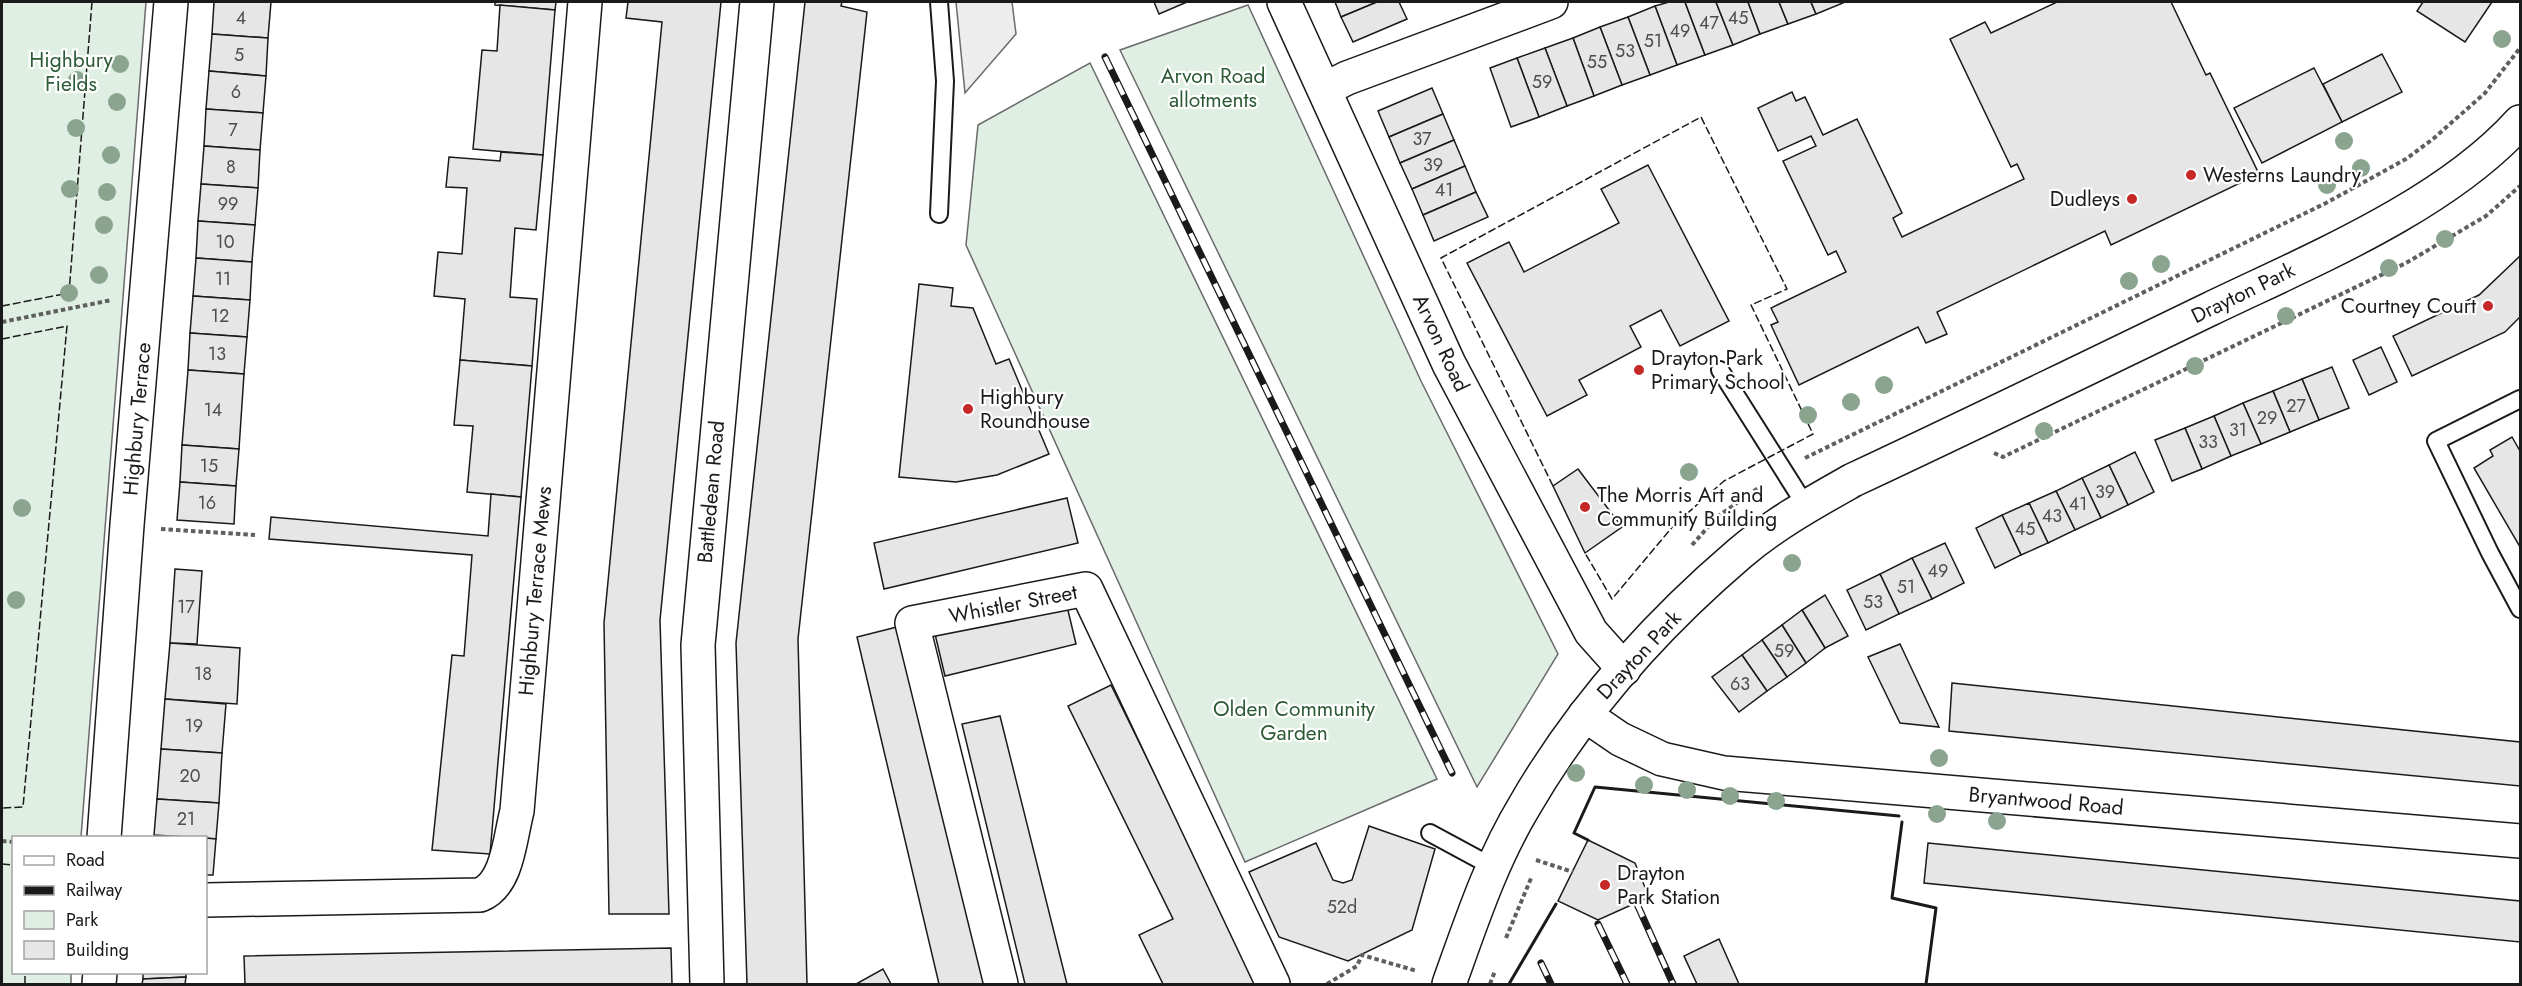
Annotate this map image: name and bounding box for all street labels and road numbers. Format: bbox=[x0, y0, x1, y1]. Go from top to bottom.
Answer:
street label: Drayton Park bbox=[2186, 255, 2301, 331]
street label: Arvon Road bbox=[1405, 289, 1477, 397]
street label: Highbury Terrace bbox=[115, 341, 159, 497]
street label: Battledean Road bbox=[690, 419, 732, 565]
street label: Highbury Terrace Mews bbox=[511, 485, 559, 697]
street label: Whistler Street bbox=[946, 577, 1080, 631]
street label: Drayton Park bbox=[1590, 603, 1689, 706]
street label: Bryantwood Road bbox=[1967, 779, 2125, 823]

